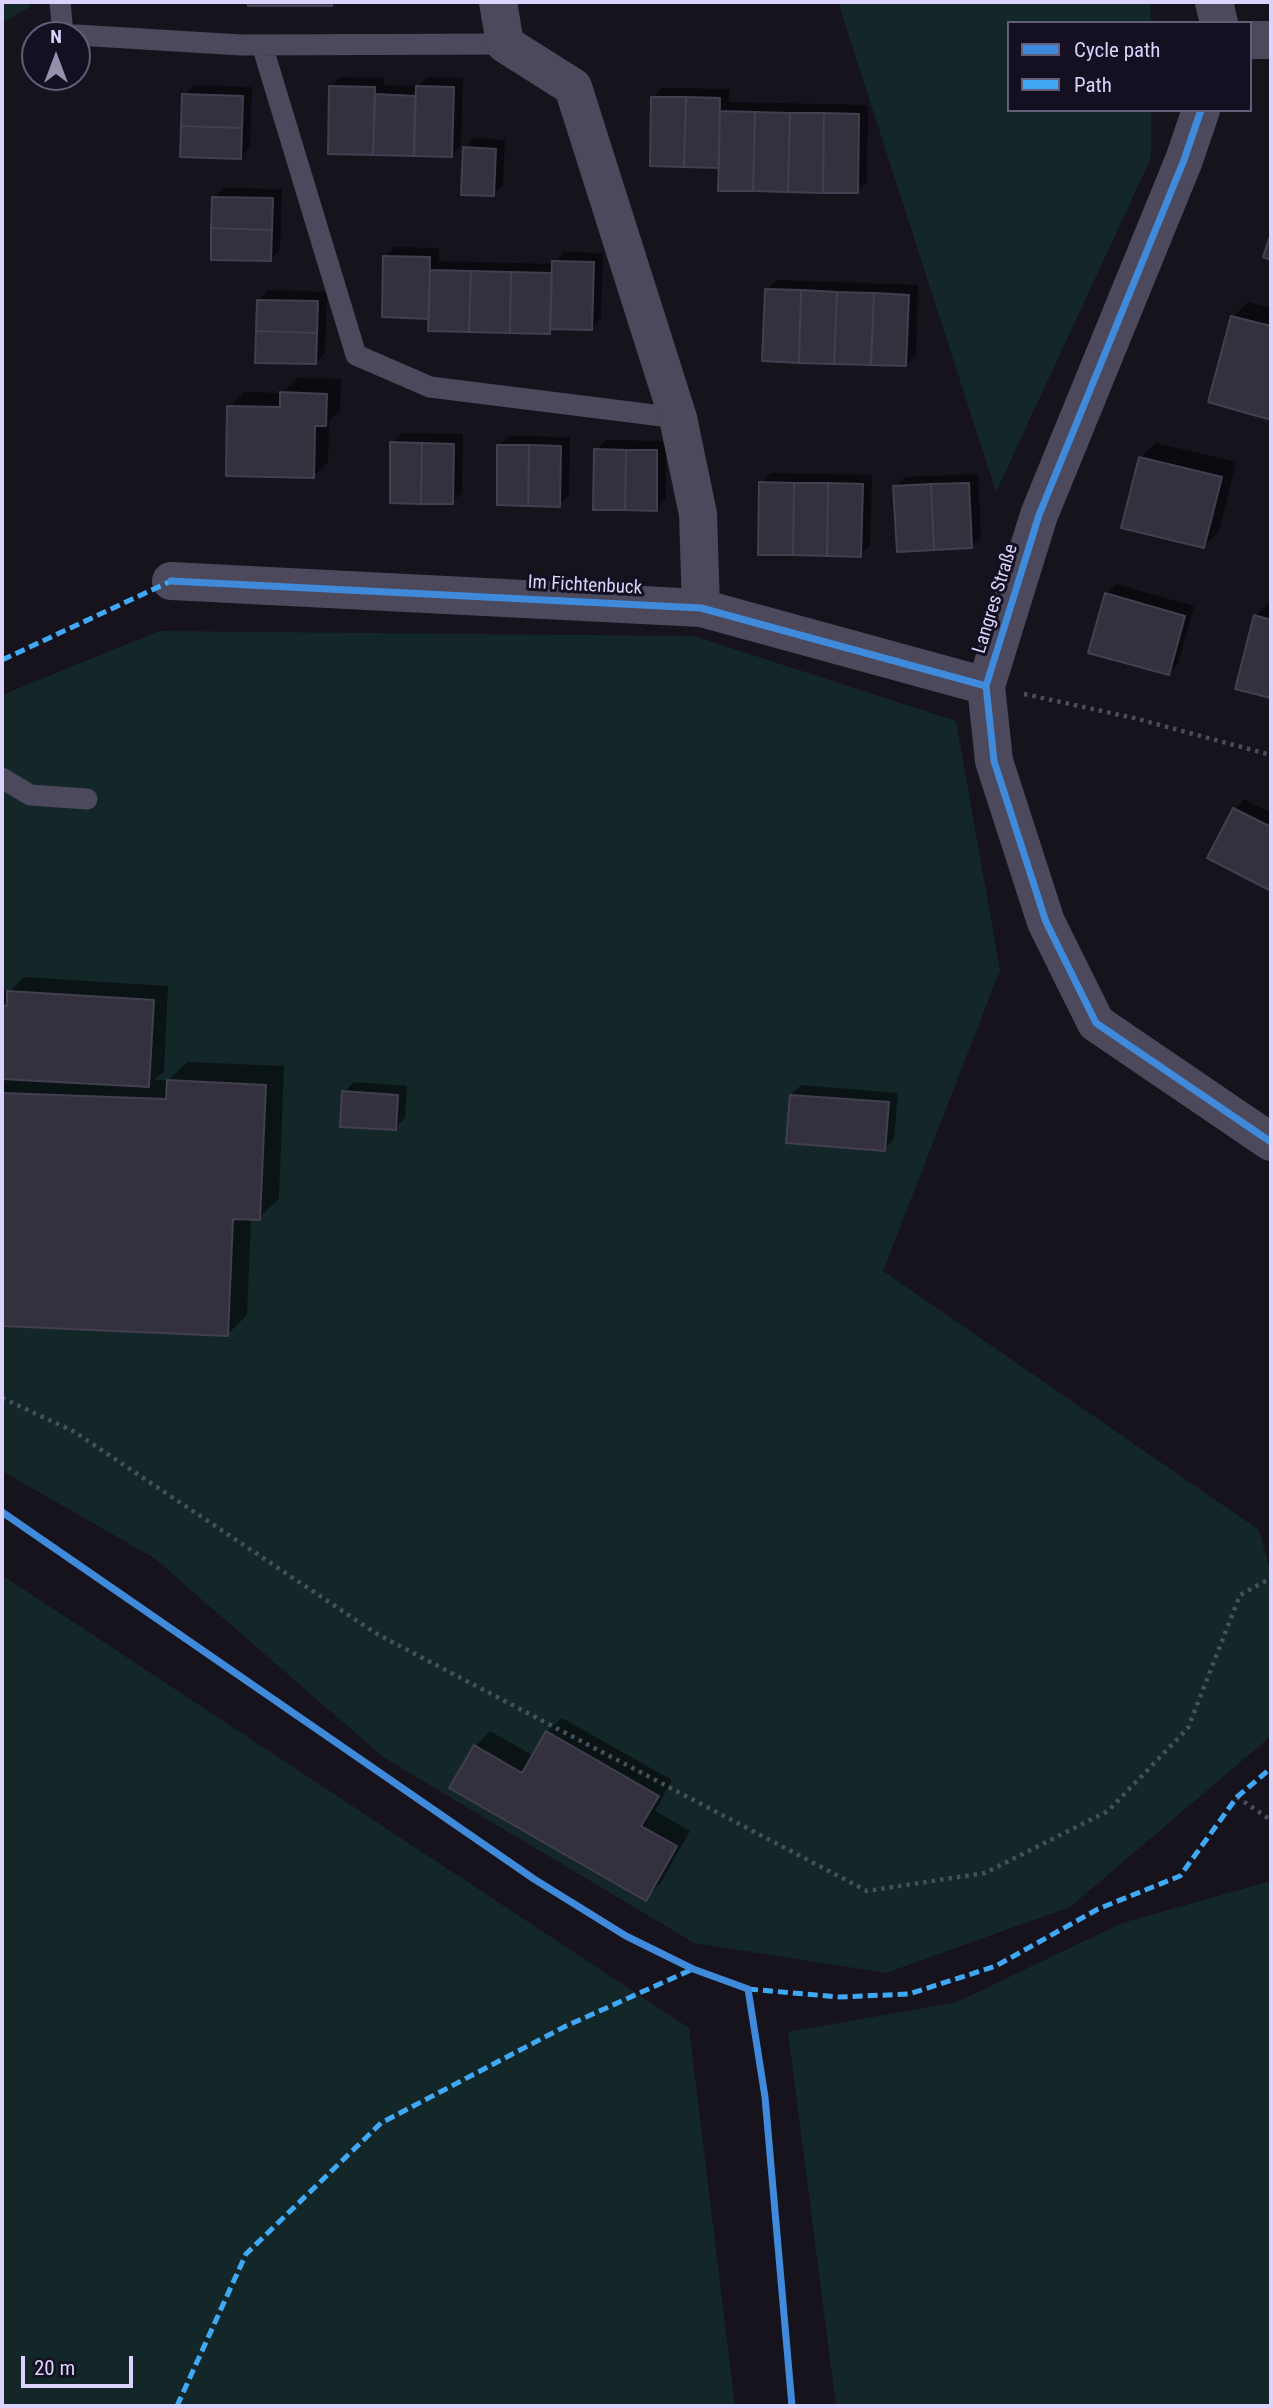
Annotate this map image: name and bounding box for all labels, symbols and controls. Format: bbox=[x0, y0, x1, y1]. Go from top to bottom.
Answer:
north arrow bbox=[21, 21, 91, 91]
legend bbox=[1007, 21, 1252, 112]
text: N bbox=[50, 25, 62, 48]
text: Cycle path bbox=[1074, 38, 1160, 62]
text: Path bbox=[1074, 73, 1112, 97]
street label: Langres Straße bbox=[969, 542, 1023, 656]
street label: Im Fichtenbuck bbox=[527, 572, 643, 600]
scale bar bbox=[24, 2342, 136, 2386]
text: 20 m bbox=[34, 2356, 75, 2380]

